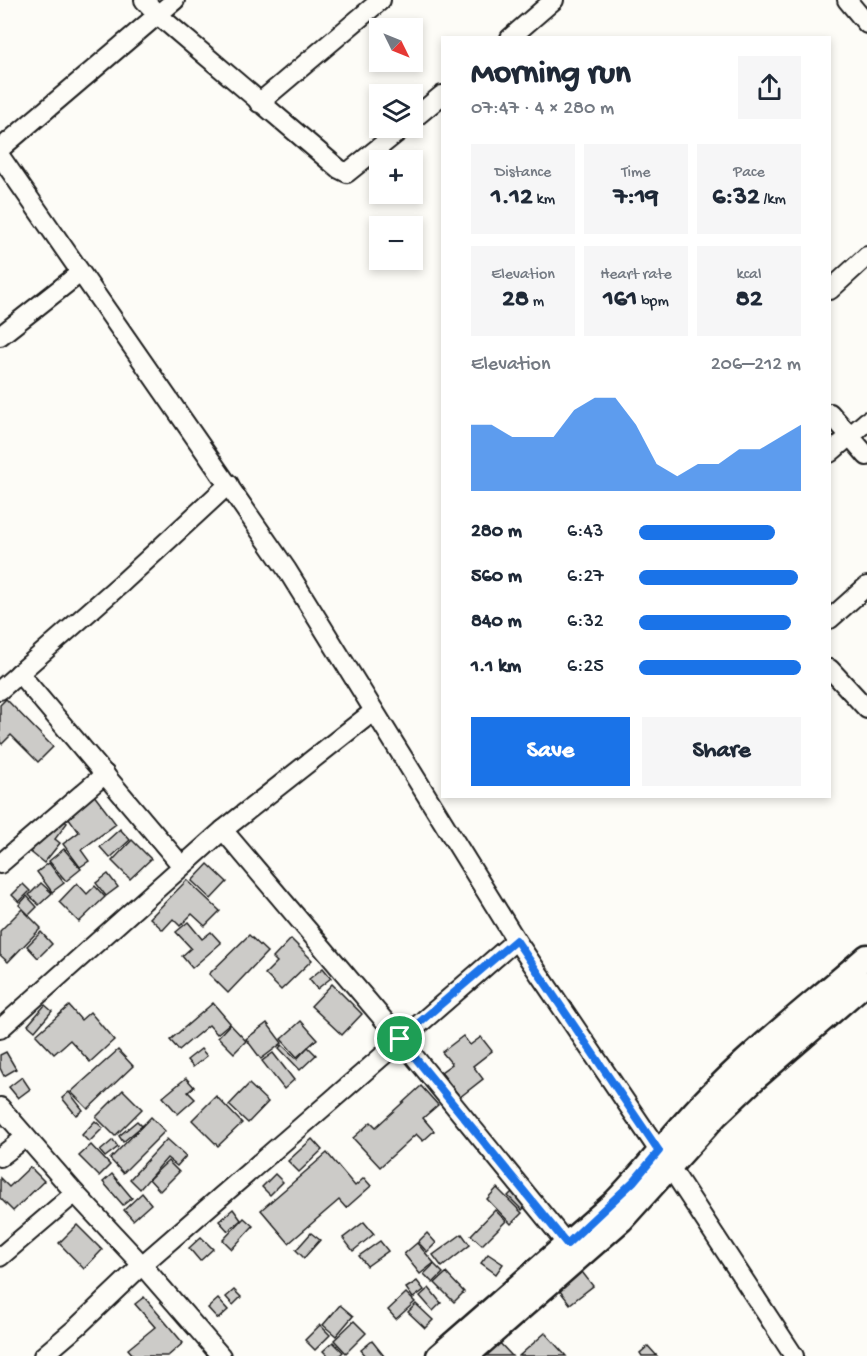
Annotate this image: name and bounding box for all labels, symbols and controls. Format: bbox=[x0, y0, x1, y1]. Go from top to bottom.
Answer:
north arrow bbox=[369, 18, 423, 72]
map controls bbox=[369, 18, 423, 270]
text: Morning run bbox=[471, 56, 631, 94]
button: share bbox=[738, 56, 801, 119]
button: layers bbox=[369, 84, 423, 138]
text: 07:47 · 4 × 280 m bbox=[471, 98, 614, 121]
button: + bbox=[369, 150, 423, 204]
text: Distance bbox=[495, 164, 551, 183]
text: Time bbox=[621, 164, 651, 183]
text: Pace bbox=[733, 164, 765, 183]
text: 1.12 bbox=[491, 183, 533, 214]
text: 7:19 bbox=[613, 183, 659, 214]
text: 6:32 bbox=[712, 183, 760, 214]
text: km bbox=[533, 191, 555, 210]
text: /km bbox=[760, 191, 786, 210]
button: − bbox=[369, 216, 423, 270]
text: Elevation bbox=[491, 266, 555, 285]
text: Heart rate bbox=[600, 266, 672, 285]
text: kcal bbox=[737, 266, 761, 285]
text: 28 bbox=[502, 285, 529, 316]
text: 161 bbox=[603, 285, 637, 316]
text: 82 bbox=[736, 285, 763, 316]
text: m bbox=[529, 293, 544, 312]
text: bpm bbox=[637, 293, 669, 312]
text: Elevation bbox=[471, 354, 551, 377]
text: 206–212 m bbox=[711, 354, 801, 377]
text: 280 m bbox=[471, 521, 522, 544]
text: 6:43 bbox=[567, 521, 603, 544]
text: 560 m bbox=[471, 566, 522, 589]
text: 6:27 bbox=[567, 566, 604, 589]
text: 840 m bbox=[471, 611, 522, 634]
text: 6:32 bbox=[567, 611, 604, 634]
text: 1.1 km bbox=[471, 656, 521, 679]
text: 6:25 bbox=[567, 656, 604, 679]
button: Save bbox=[471, 717, 630, 786]
button: Share bbox=[642, 717, 801, 786]
pin bbox=[374, 1013, 425, 1064]
icon: arrive bbox=[383, 1022, 416, 1055]

